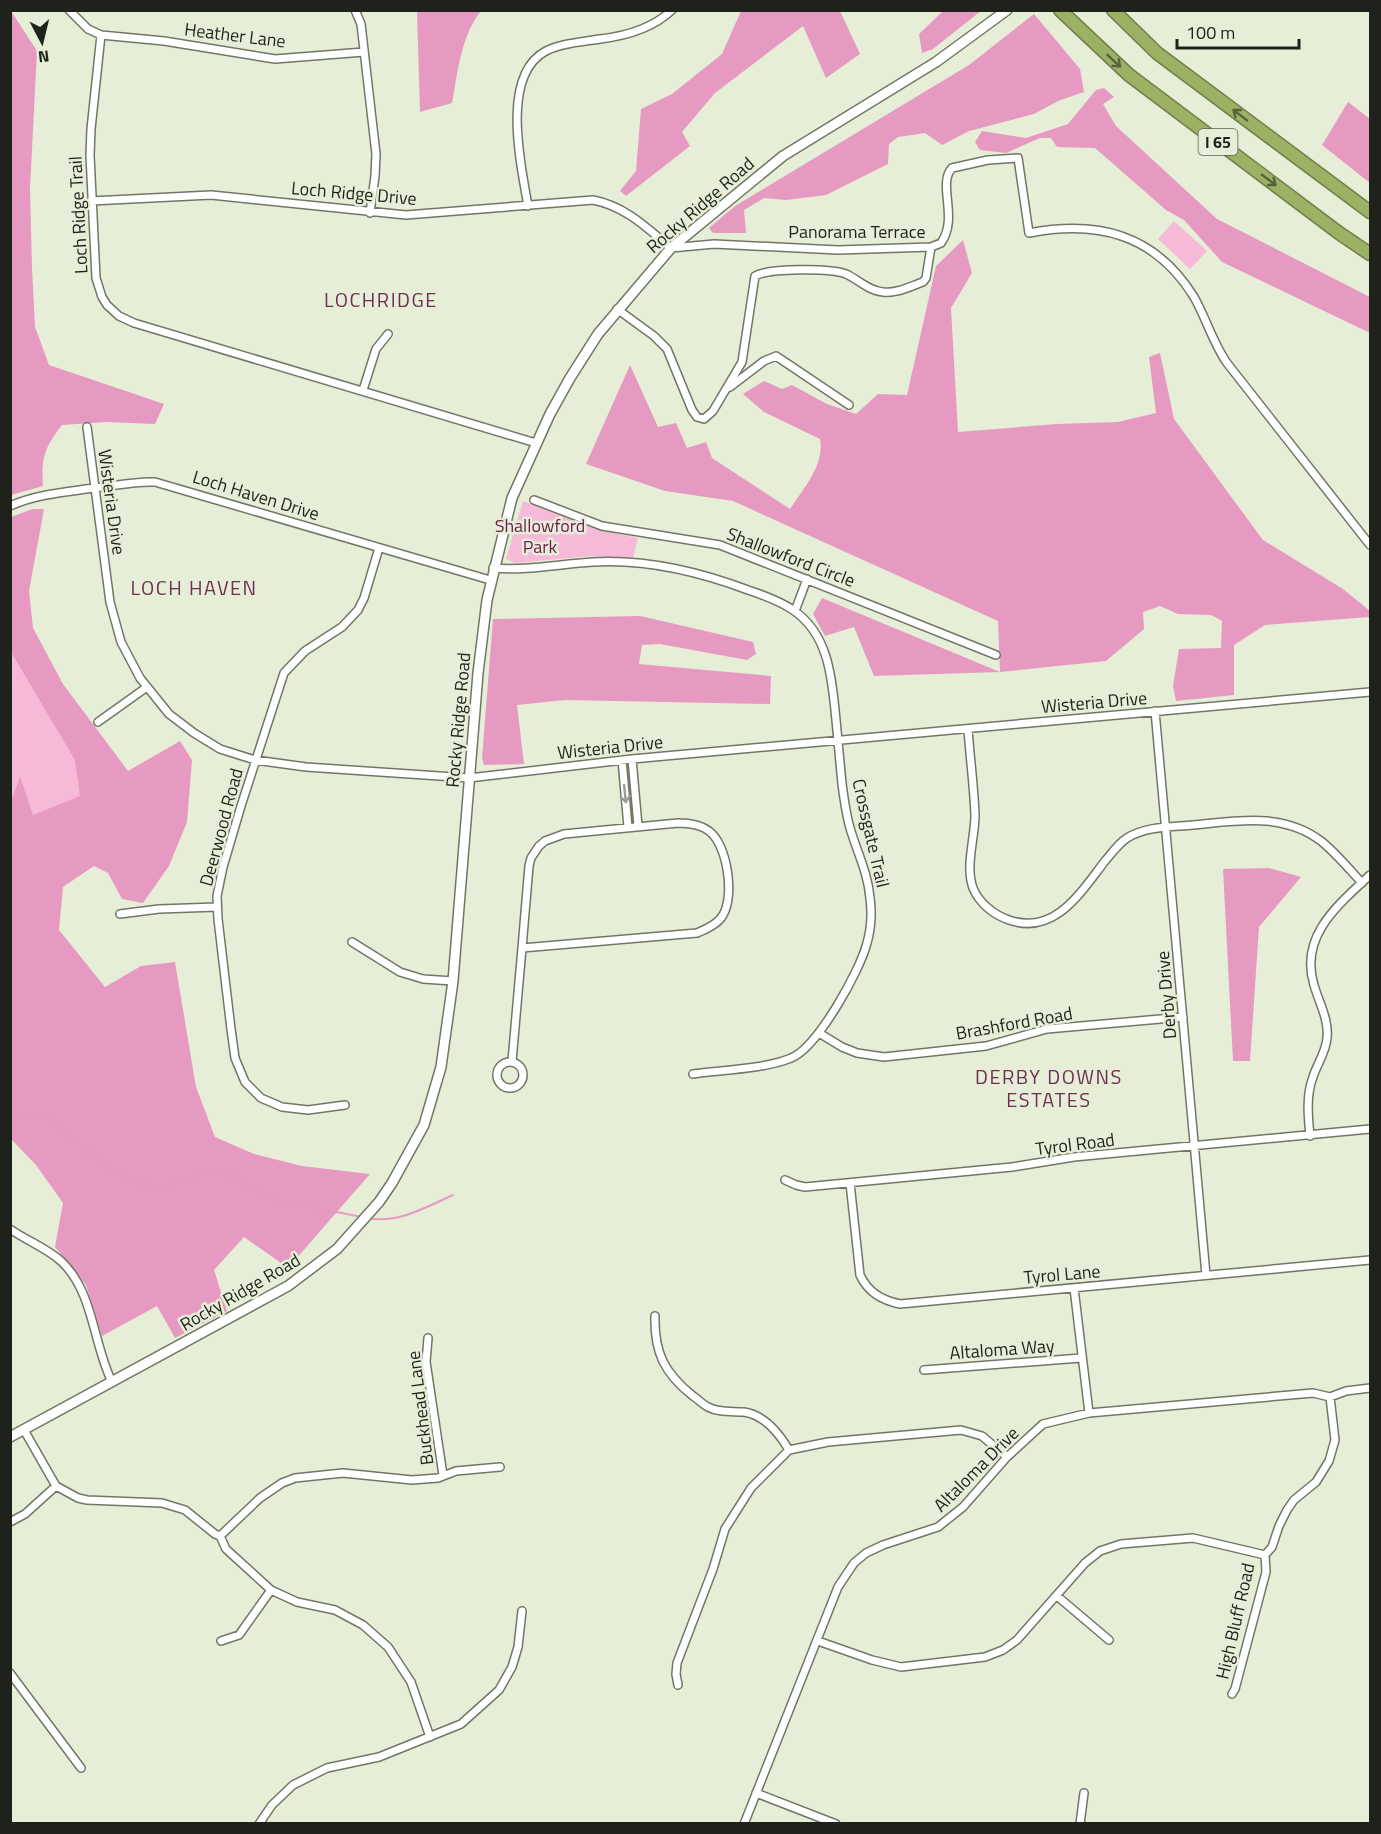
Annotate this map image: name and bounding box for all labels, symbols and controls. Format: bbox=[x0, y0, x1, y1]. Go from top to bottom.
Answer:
north arrow bbox=[12, 12, 72, 72]
scale bar bbox=[1177, 12, 1298, 50]
street label: Heather Lane bbox=[183, 15, 287, 55]
text: 100 m bbox=[1186, 19, 1235, 46]
text: N bbox=[37, 44, 51, 69]
one-way arrow bbox=[1106, 54, 1121, 68]
one-way arrow bbox=[1232, 108, 1248, 121]
road number: I 65 bbox=[1198, 129, 1238, 155]
street label: Rocky Ridge Road bbox=[640, 150, 760, 260]
street label: Loch Ridge Trail bbox=[61, 156, 95, 274]
street label: Loch Ridge Drive bbox=[290, 174, 418, 212]
one-way arrow bbox=[1260, 174, 1276, 186]
street label: Panorama Terrace bbox=[788, 218, 926, 245]
district label: LOCHRIDGE bbox=[324, 284, 438, 315]
street label: Wisteria Drive bbox=[91, 448, 133, 556]
street label: Loch Haven Drive bbox=[189, 463, 323, 527]
park label: Shallowford Park bbox=[495, 512, 585, 560]
street label: Shallowford Circle bbox=[723, 520, 859, 594]
district label: LOCH HAVEN bbox=[130, 572, 258, 603]
street label: Rocky Ridge Road bbox=[439, 651, 477, 789]
street label: Wisteria Drive bbox=[1040, 684, 1148, 720]
street label: Wisteria Drive bbox=[556, 728, 664, 766]
street label: Deerwood Road bbox=[192, 765, 250, 889]
street label: Crossgate Trail bbox=[845, 776, 897, 890]
one-way arrow bbox=[620, 783, 631, 803]
street label: Derby Drive bbox=[1149, 950, 1183, 1040]
street label: Brashford Road bbox=[953, 999, 1075, 1047]
district label: DERBY DOWNS ESTATES bbox=[975, 1061, 1123, 1115]
street label: Tyrol Road bbox=[1034, 1126, 1116, 1162]
street label: Rocky Ridge Road bbox=[175, 1246, 305, 1338]
street label: Tyrol Lane bbox=[1022, 1257, 1102, 1291]
street label: Altaloma Way bbox=[949, 1332, 1056, 1366]
street label: Buckhead Lane bbox=[400, 1349, 440, 1467]
street label: Altaloma Drive bbox=[927, 1420, 1025, 1518]
street label: High Bluff Road bbox=[1209, 1560, 1261, 1682]

